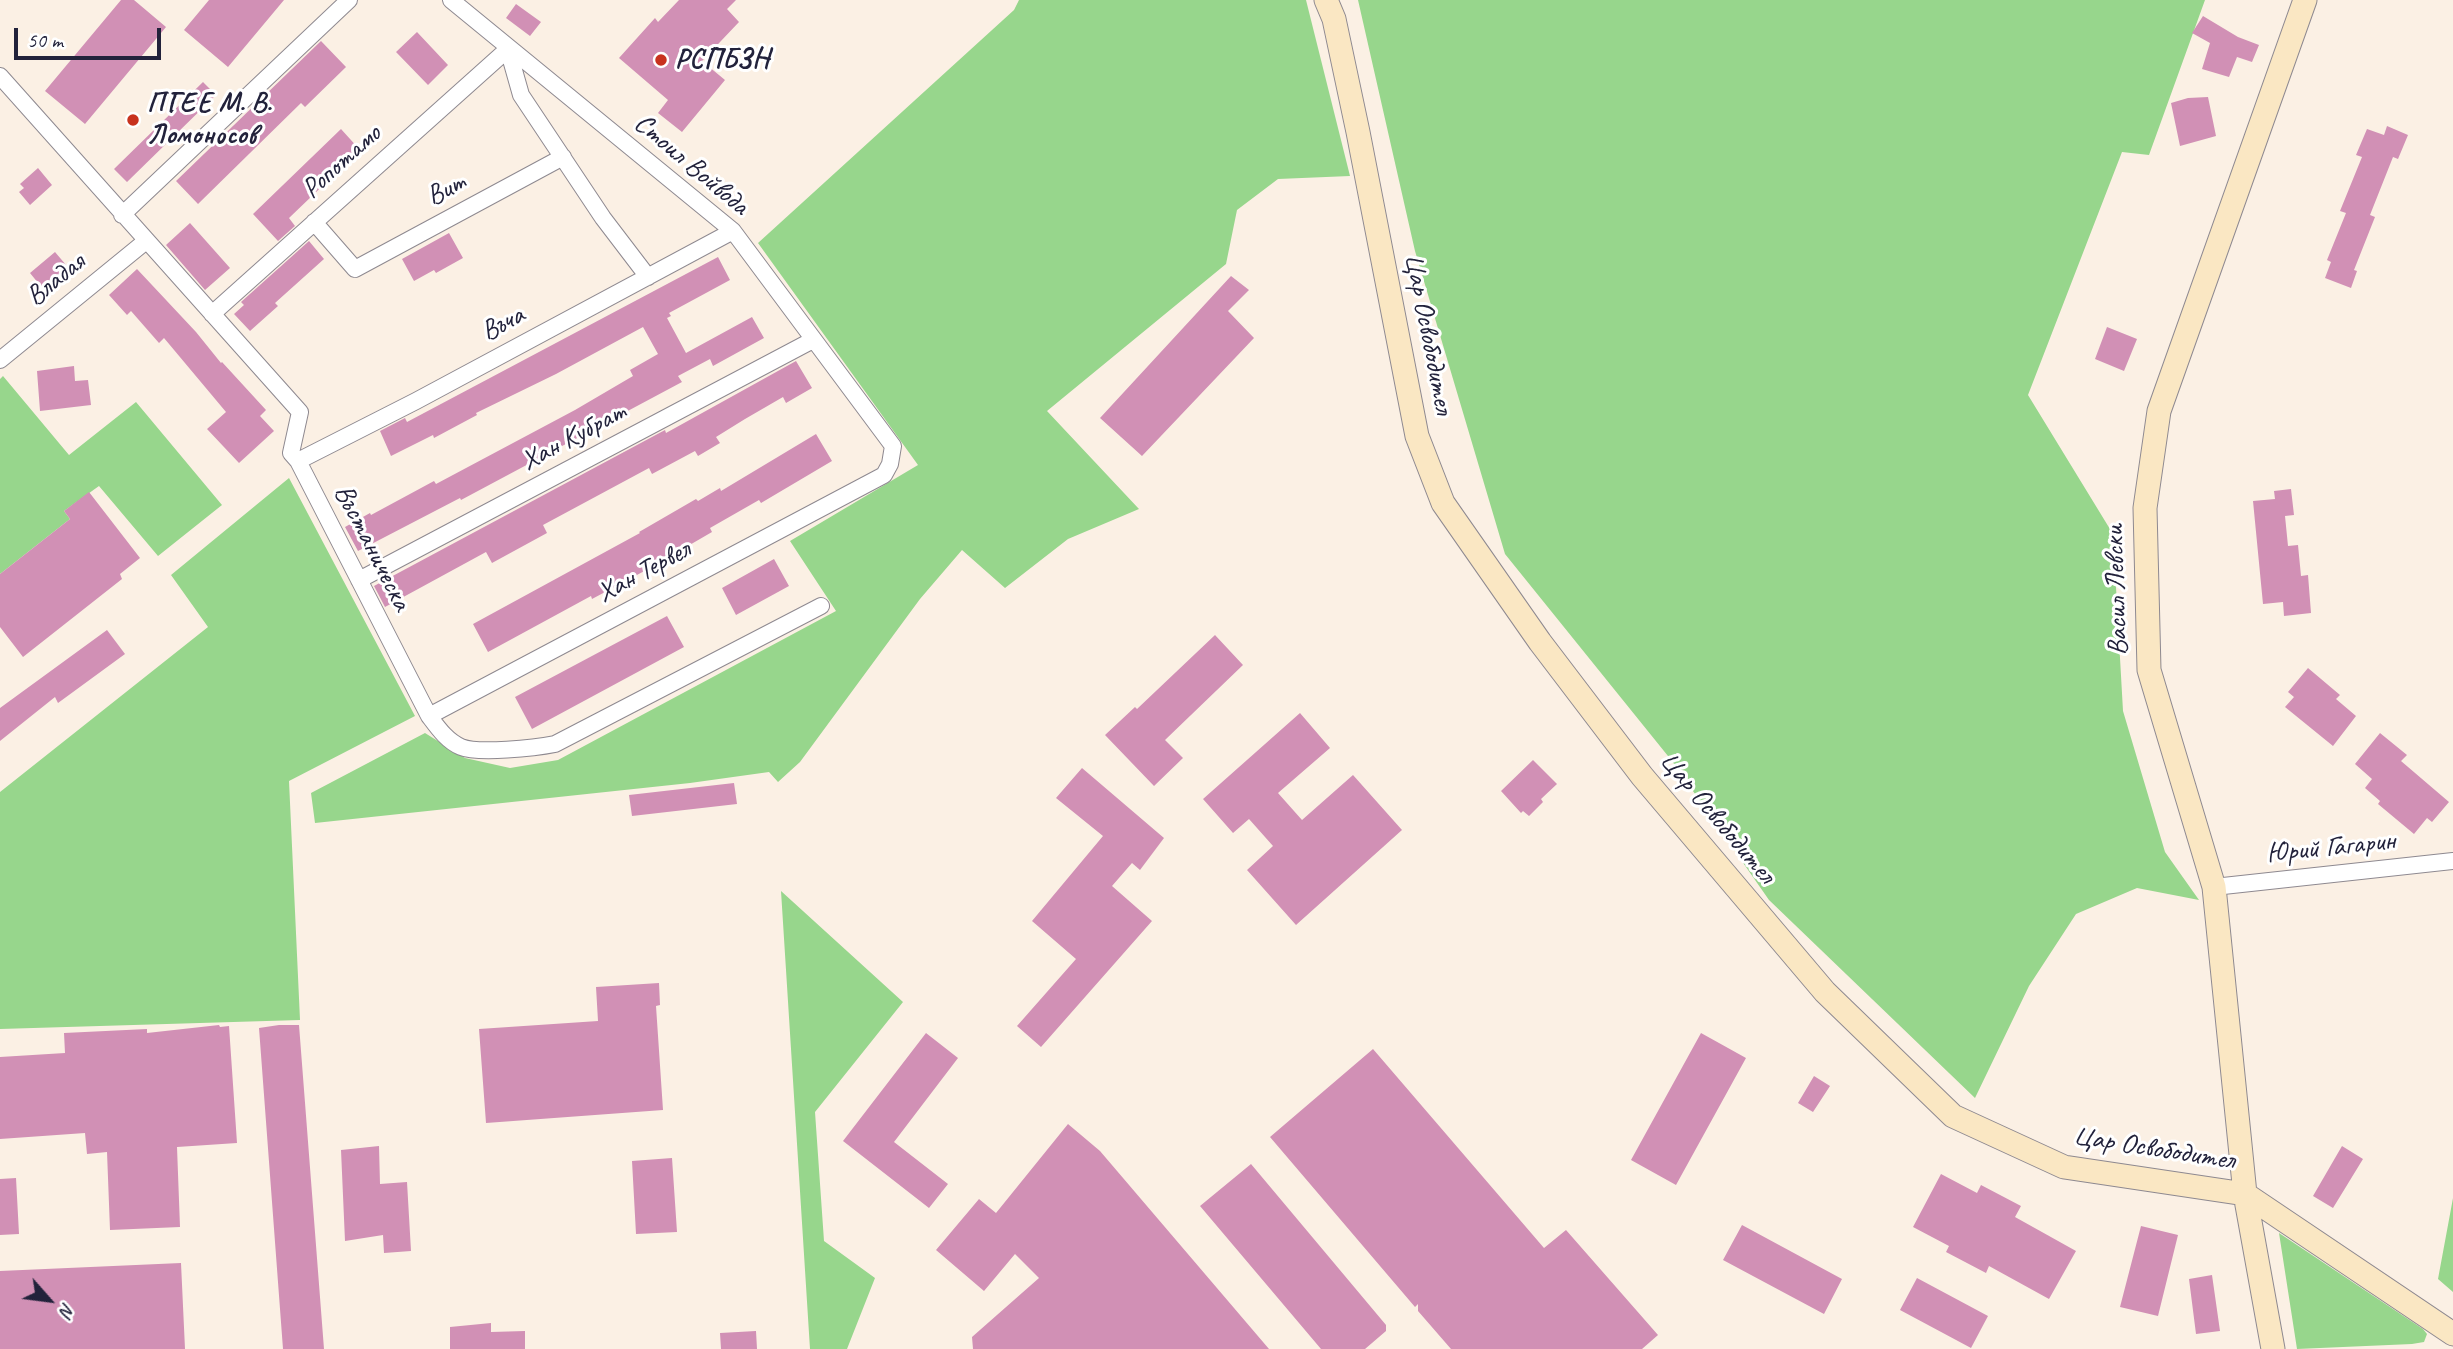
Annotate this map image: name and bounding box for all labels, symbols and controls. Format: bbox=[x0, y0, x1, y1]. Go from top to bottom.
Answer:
scale bar bbox=[18, 14, 164, 58]
text: 50 m bbox=[27, 27, 63, 53]
place label: РСПБЗН bbox=[675, 43, 770, 77]
marker: РСПБЗН bbox=[653, 52, 669, 68]
place label: ПГЕЕ М. В. Ломоносов bbox=[147, 87, 272, 153]
street label: Стоил Войвода bbox=[627, 107, 755, 223]
marker: ПГЕЕ М. В. Ломоносов bbox=[125, 112, 141, 128]
street label: Ропотамо bbox=[295, 118, 389, 206]
street label: Вит bbox=[421, 166, 471, 214]
street label: Владая bbox=[20, 246, 92, 314]
street label: Цар Освободител bbox=[1396, 251, 1460, 417]
street label: Въча bbox=[476, 299, 530, 349]
street label: Хан Кубрат bbox=[516, 395, 632, 479]
street label: Въстаническа bbox=[326, 479, 418, 617]
street label: Васил Левски bbox=[2098, 524, 2136, 656]
street label: Хан Тервел bbox=[592, 533, 696, 611]
street label: Цар Освободител bbox=[1652, 745, 1782, 891]
street label: Юрий Гагарин bbox=[2265, 825, 2397, 871]
street label: Цар Освободител bbox=[2071, 1120, 2237, 1178]
north arrow bbox=[14, 1265, 84, 1335]
text: N bbox=[54, 1299, 81, 1321]

